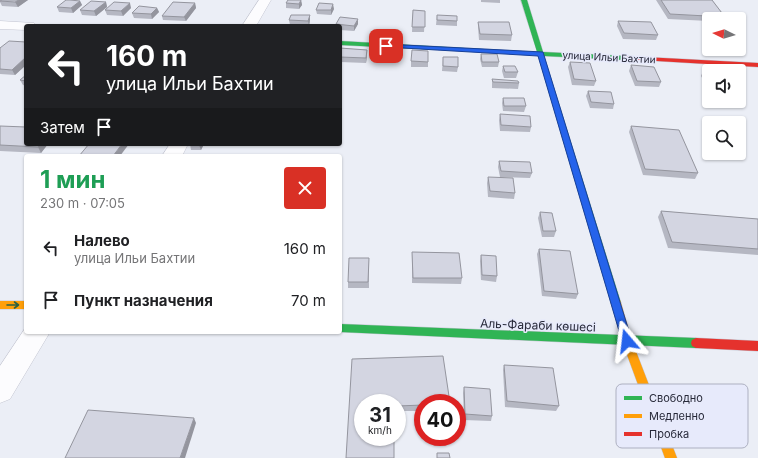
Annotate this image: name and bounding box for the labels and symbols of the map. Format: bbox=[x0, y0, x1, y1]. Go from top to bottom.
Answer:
north arrow bbox=[702, 12, 746, 56]
pin bbox=[369, 29, 403, 63]
street label: улица Ильи Бахтии bbox=[562, 49, 656, 65]
one-way arrow bbox=[6, 301, 19, 309]
street label: Аль-Фараби көшесі bbox=[480, 315, 596, 335]
position arrow bbox=[606, 320, 648, 362]
legend bbox=[616, 384, 748, 448]
text: Свободно bbox=[649, 391, 703, 405]
speed limit sign: 40 bbox=[414, 394, 466, 446]
text: Медленно bbox=[649, 409, 705, 423]
text: Пробка bbox=[649, 427, 689, 441]

